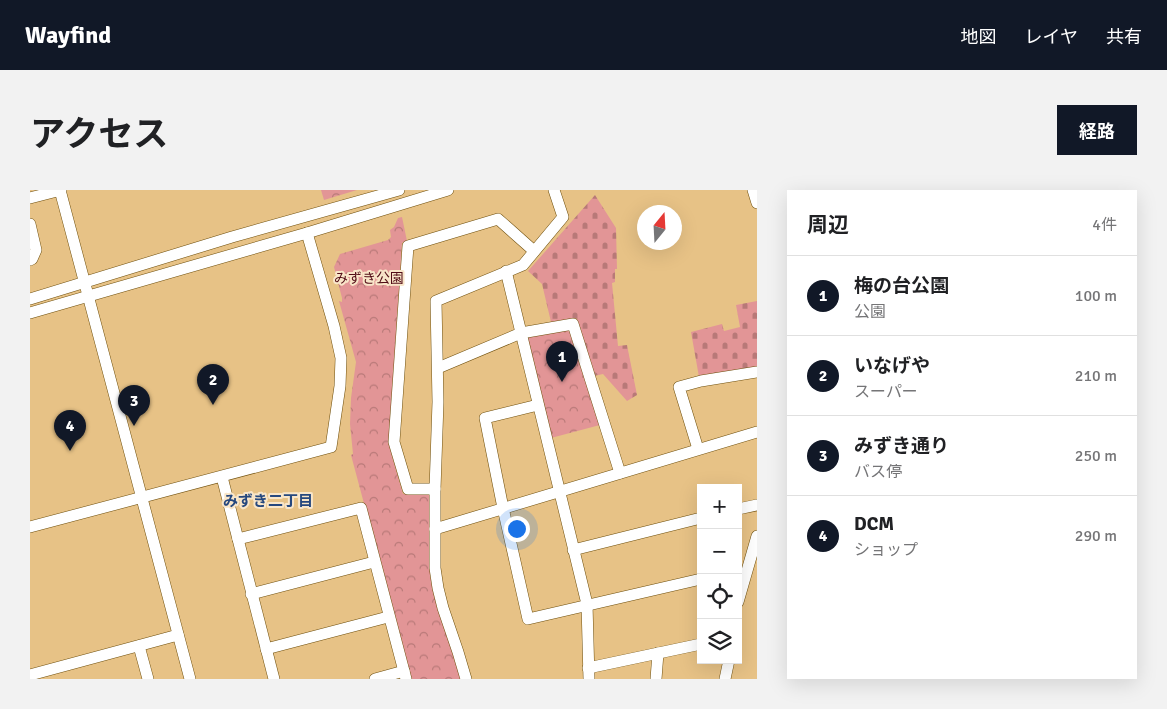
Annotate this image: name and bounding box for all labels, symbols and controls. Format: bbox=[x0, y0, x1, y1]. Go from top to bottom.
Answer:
text: Wayfind bbox=[25, 20, 111, 50]
text: 地図 bbox=[961, 26, 997, 48]
text: レイヤ bbox=[1025, 26, 1078, 48]
text: 共有 bbox=[1106, 26, 1142, 48]
button: 経路 bbox=[1057, 105, 1137, 155]
text: アクセス bbox=[30, 113, 168, 156]
north arrow bbox=[637, 205, 682, 250]
text: 周辺 bbox=[807, 212, 849, 238]
text: 4件 bbox=[1092, 215, 1117, 235]
park label: みずき公園 bbox=[334, 270, 404, 287]
text: 梅の台公園 bbox=[854, 274, 949, 298]
text: 1 bbox=[819, 286, 827, 306]
text: 100 m bbox=[1075, 286, 1117, 306]
text: 公園 bbox=[854, 302, 886, 322]
pin: 1 bbox=[546, 341, 578, 382]
text: いなげや bbox=[854, 354, 930, 378]
pin: 2 bbox=[197, 364, 229, 405]
text: 2 bbox=[819, 366, 827, 386]
text: 210 m bbox=[1075, 366, 1117, 386]
text: スーパー bbox=[854, 382, 918, 402]
pin: 3 bbox=[118, 385, 150, 426]
pin: 4 bbox=[54, 410, 86, 451]
text: みずき通り bbox=[854, 434, 949, 458]
text: 3 bbox=[819, 446, 827, 466]
text: 250 m bbox=[1075, 446, 1117, 466]
text: バス停 bbox=[854, 462, 902, 482]
map controls bbox=[697, 484, 742, 664]
button: + bbox=[697, 484, 742, 529]
district label: みずき二丁目 bbox=[223, 492, 313, 510]
text: DCM bbox=[854, 512, 894, 536]
your location bbox=[504, 516, 530, 542]
text: 4 bbox=[819, 526, 827, 546]
text: 290 m bbox=[1075, 526, 1117, 546]
button: − bbox=[697, 529, 742, 574]
text: ショップ bbox=[854, 540, 918, 560]
button: locate bbox=[697, 574, 742, 619]
button: layers bbox=[697, 619, 742, 664]

